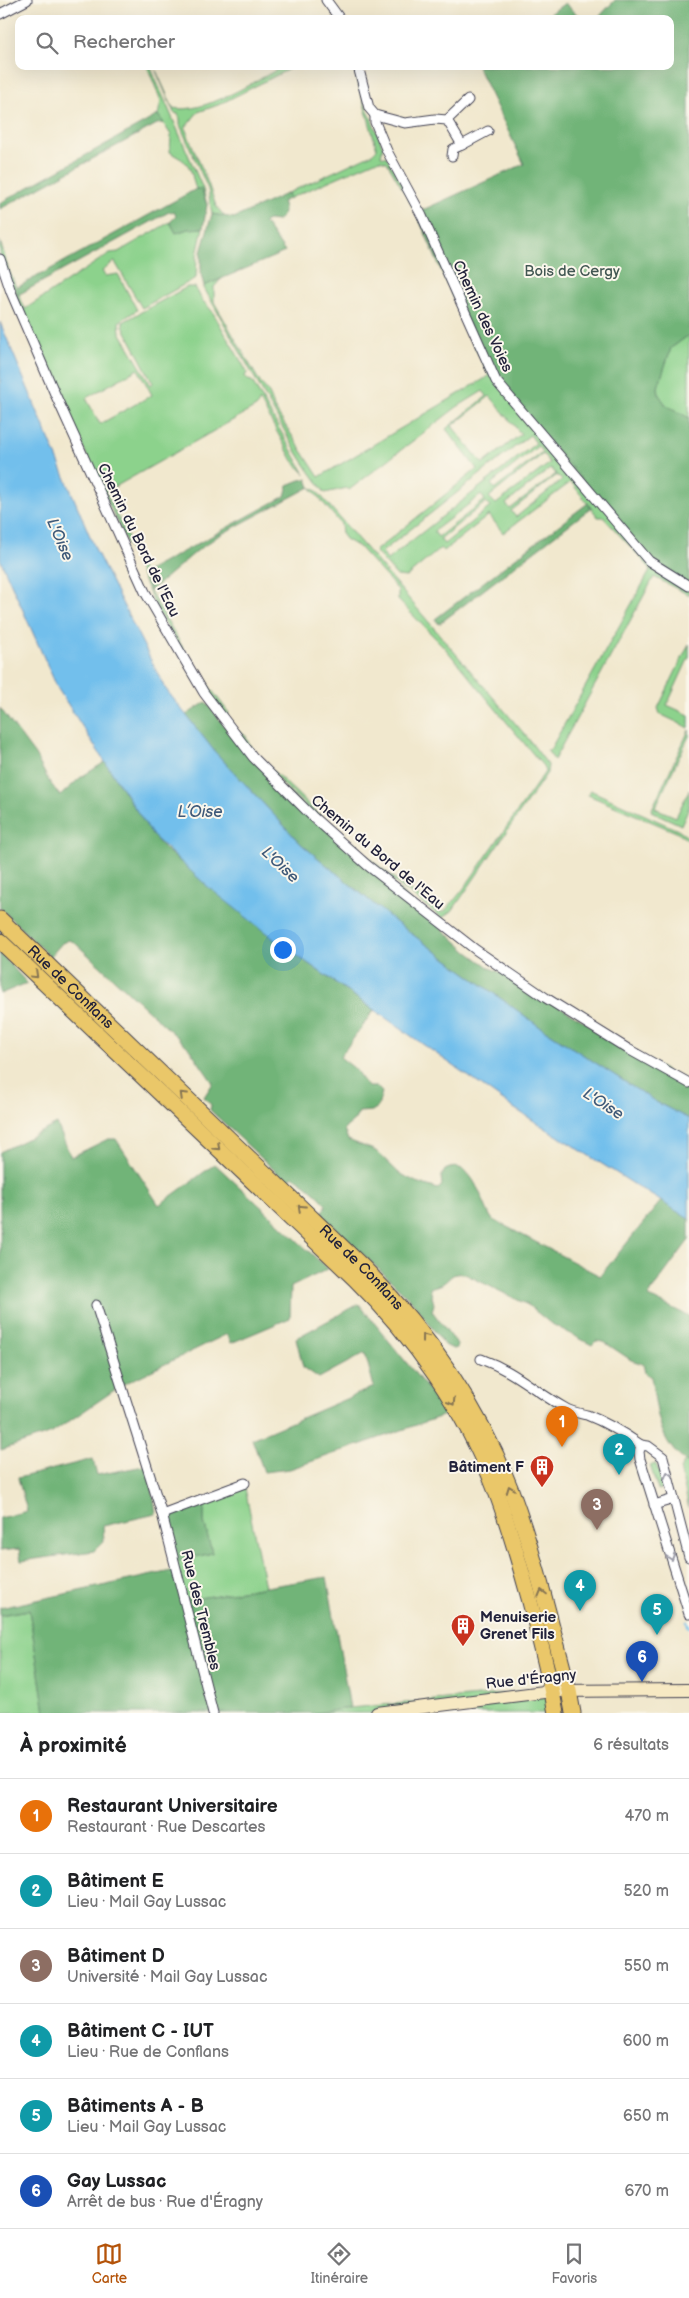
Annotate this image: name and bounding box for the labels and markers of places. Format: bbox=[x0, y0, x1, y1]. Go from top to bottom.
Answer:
pin: 1 bbox=[546, 1406, 578, 1447]
pin: 2 bbox=[603, 1434, 635, 1475]
building icon: Bâtiment F bbox=[529, 1454, 555, 1488]
place label: Bâtiment F bbox=[448, 1458, 524, 1477]
pin: 3 bbox=[581, 1489, 613, 1530]
pin: 4 bbox=[564, 1570, 596, 1611]
pin: 5 bbox=[641, 1594, 673, 1635]
place label: Menuiserie Grenet Fils bbox=[480, 1608, 557, 1644]
building icon: Menuiserie Grenet Fils bbox=[450, 1613, 476, 1647]
pin: 6 bbox=[626, 1641, 658, 1682]

